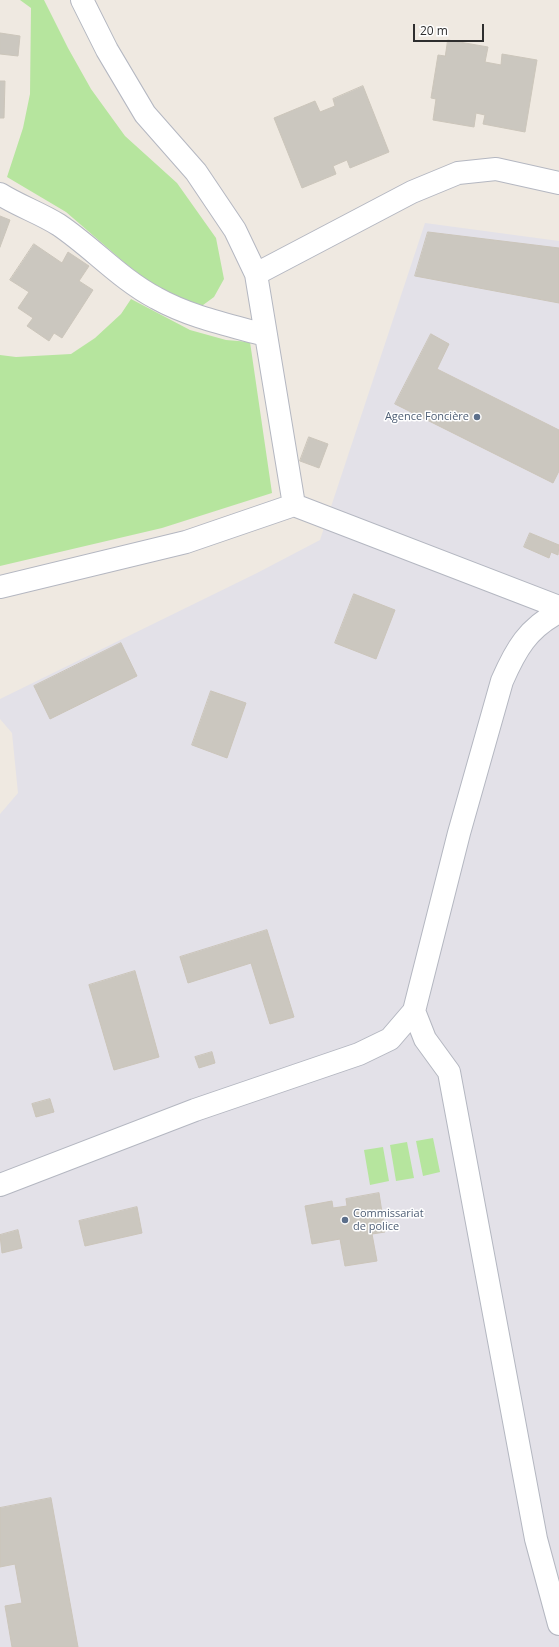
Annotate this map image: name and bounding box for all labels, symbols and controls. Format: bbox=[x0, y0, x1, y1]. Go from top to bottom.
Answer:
scale bar bbox=[415, 16, 486, 42]
text: 20 m bbox=[420, 22, 448, 39]
place label: Agence Foncière bbox=[385, 410, 469, 424]
marker: Agence Foncière bbox=[472, 412, 482, 422]
place label: Commissariat de police bbox=[353, 1207, 424, 1233]
marker: Commissariat de police bbox=[340, 1215, 350, 1225]

